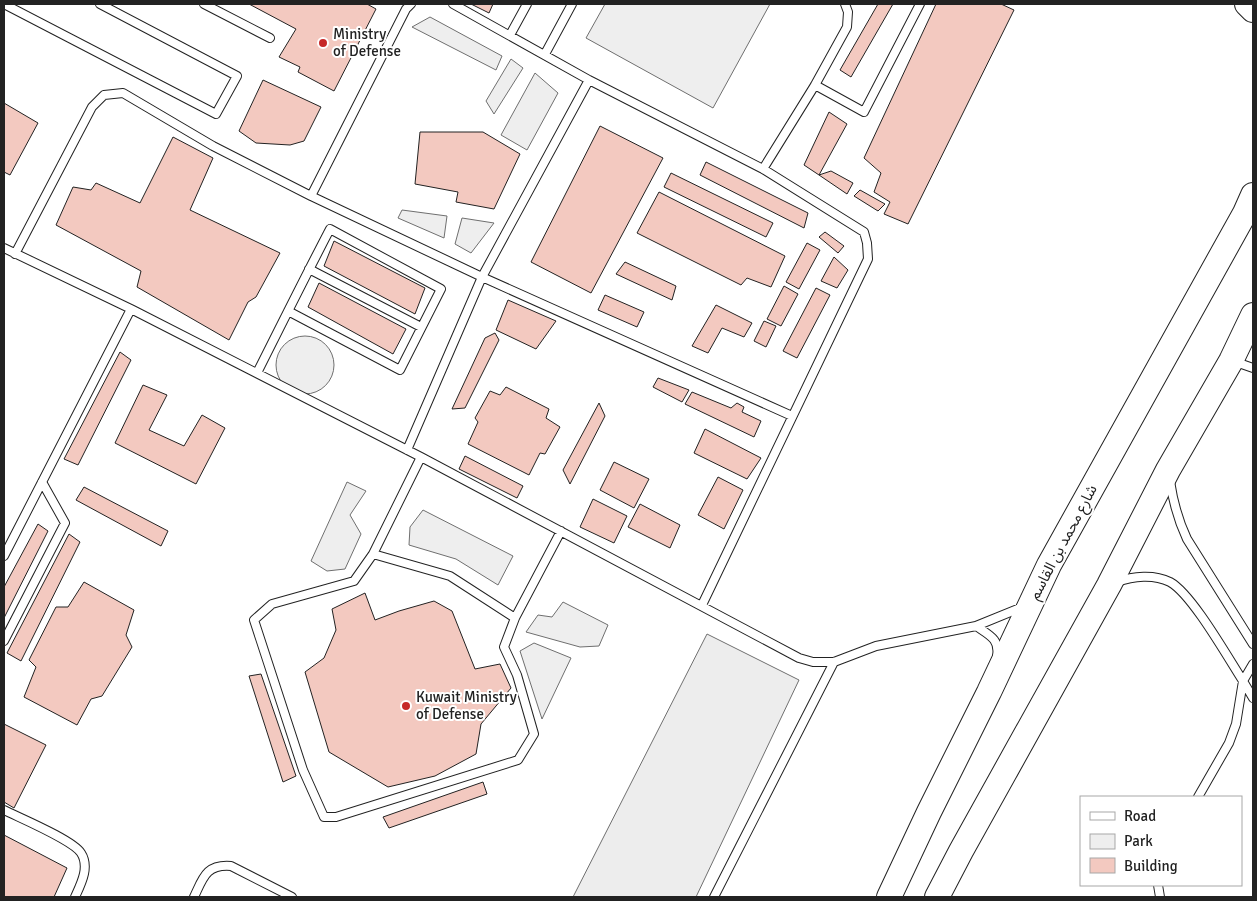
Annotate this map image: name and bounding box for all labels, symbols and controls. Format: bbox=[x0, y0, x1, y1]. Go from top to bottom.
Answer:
place label: Ministry of Defense bbox=[333, 25, 401, 60]
marker: Ministry of Defense bbox=[317, 37, 329, 49]
street label: شارع محمد بن القاسم bbox=[1025, 481, 1104, 604]
place label: Kuwait Ministry of Defense bbox=[416, 688, 517, 723]
marker: Kuwait Ministry of Defense bbox=[400, 700, 412, 712]
legend bbox=[1080, 796, 1242, 886]
text: Road bbox=[1124, 807, 1156, 825]
text: Park bbox=[1124, 832, 1153, 850]
text: Building bbox=[1124, 857, 1178, 875]

